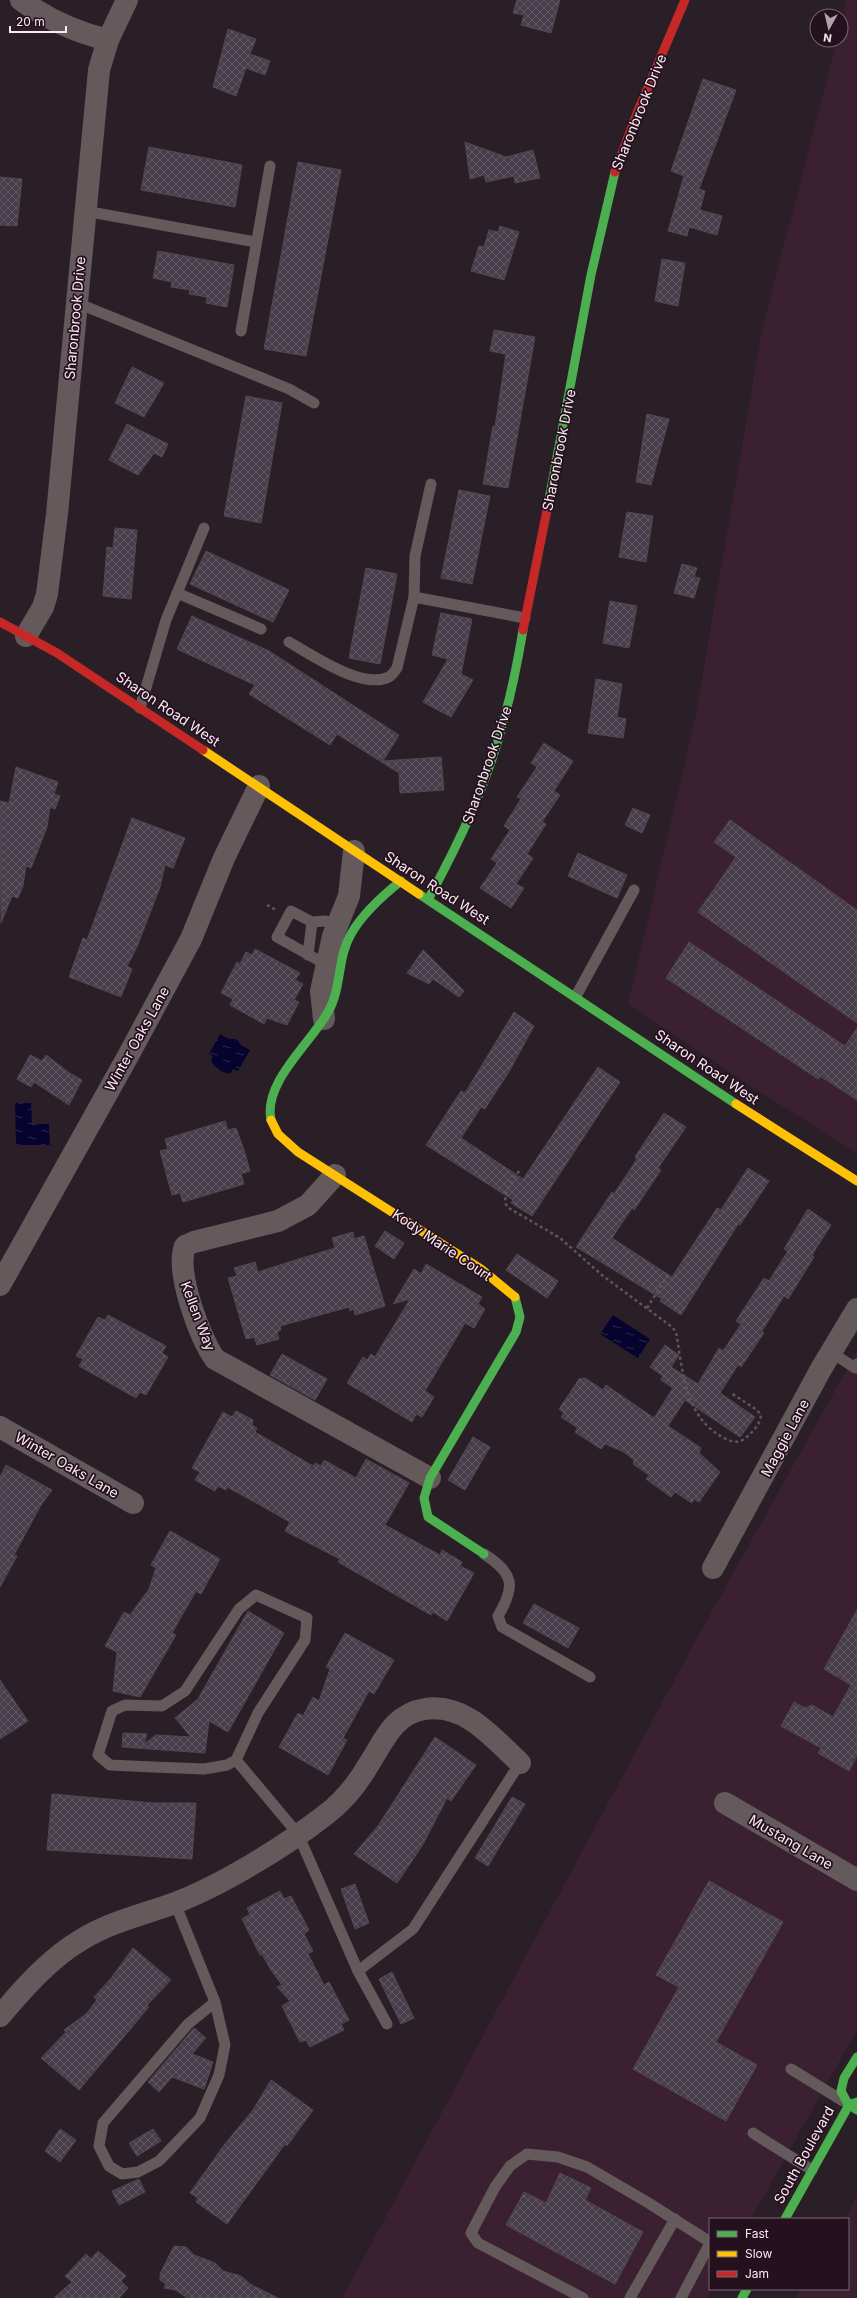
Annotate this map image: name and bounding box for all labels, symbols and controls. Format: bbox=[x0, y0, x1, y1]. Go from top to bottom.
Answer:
scale bar bbox=[10, 8, 66, 34]
north arrow bbox=[809, 8, 849, 48]
text: 20 m bbox=[16, 14, 45, 29]
text: N bbox=[822, 30, 833, 45]
street label: Sharonbrook Drive bbox=[608, 51, 670, 172]
street label: Sharonbrook Drive bbox=[61, 256, 88, 380]
street label: Sharonbrook Drive bbox=[538, 388, 579, 512]
street label: Sharon Road West bbox=[113, 668, 224, 750]
street label: Sharonbrook Drive bbox=[458, 704, 515, 826]
street label: Sharon Road West bbox=[382, 847, 493, 928]
street label: Winter Oaks Lane bbox=[101, 983, 172, 1094]
street label: Sharon Road West bbox=[652, 1026, 763, 1108]
street label: Kody Marie Court bbox=[389, 1205, 496, 1284]
street label: Kellen Way bbox=[177, 1279, 219, 1353]
street label: Maggie Lane bbox=[757, 1396, 812, 1479]
street label: Winter Oaks Lane bbox=[12, 1428, 122, 1501]
street label: Mustang Lane bbox=[746, 1811, 836, 1872]
street label: South Boulevard bbox=[770, 2103, 837, 2206]
legend bbox=[709, 2218, 849, 2290]
text: Fast bbox=[745, 2226, 769, 2241]
text: Slow bbox=[745, 2246, 773, 2261]
text: Jam bbox=[745, 2266, 769, 2281]

